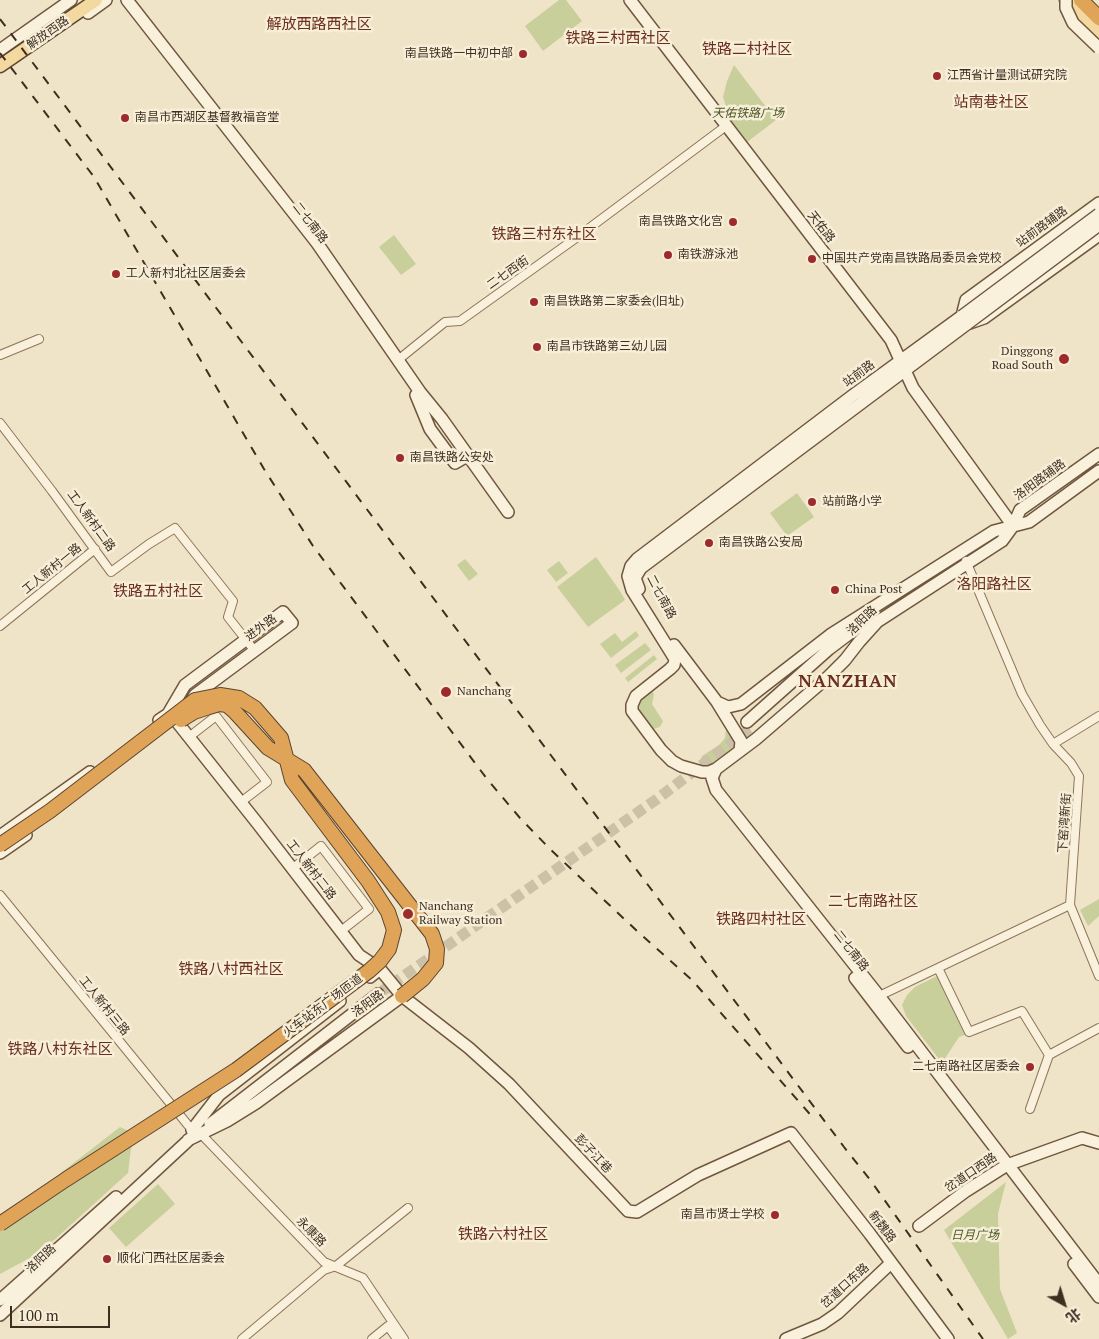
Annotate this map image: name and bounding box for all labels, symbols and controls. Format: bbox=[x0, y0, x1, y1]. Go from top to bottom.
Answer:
street label: 解放西路 bbox=[24, 13, 72, 53]
district label: 解放西路西社区 bbox=[267, 16, 371, 34]
district label: 铁路三村西社区 bbox=[566, 30, 670, 48]
district label: 铁路二村社区 bbox=[702, 41, 792, 59]
place label: 南昌铁路一中初中部 bbox=[405, 47, 513, 61]
marker: 南昌铁路一中初中部 bbox=[517, 48, 529, 60]
place label: 江西省计量测试研究院 bbox=[947, 69, 1067, 83]
marker: 江西省计量测试研究院 bbox=[931, 70, 943, 82]
district label: 站南巷社区 bbox=[954, 94, 1028, 112]
park label: 天佑铁路广场 bbox=[712, 107, 784, 121]
place label: 南昌市西湖区基督教福音堂 bbox=[135, 111, 279, 125]
marker: 南昌市西湖区基督教福音堂 bbox=[119, 112, 131, 124]
street label: 二七南路 bbox=[290, 200, 330, 246]
street label: 站前路辅路 bbox=[1013, 204, 1071, 250]
street label: 天佑路 bbox=[804, 208, 838, 246]
place label: 南昌铁路文化宫 bbox=[639, 215, 723, 229]
marker: 南昌铁路文化宫 bbox=[727, 216, 739, 228]
district label: 铁路三村东社区 bbox=[492, 226, 596, 244]
place label: 南铁游泳池 bbox=[678, 248, 738, 262]
marker: 南铁游泳池 bbox=[662, 249, 674, 261]
place label: 中国共产党南昌铁路局委员会党校 bbox=[822, 252, 1002, 266]
street label: 二七西街 bbox=[484, 253, 532, 293]
marker: 中国共产党南昌铁路局委员会党校 bbox=[806, 253, 818, 265]
place label: 工人新村北社区居委会 bbox=[126, 267, 246, 281]
marker: 工人新村北社区居委会 bbox=[110, 268, 122, 280]
place label: 南昌铁路第二家委会(旧址) bbox=[544, 295, 684, 309]
marker: 南昌铁路第二家委会(旧址) bbox=[528, 296, 540, 308]
place label: 南昌市铁路第三幼儿园 bbox=[547, 340, 667, 354]
marker: 南昌市铁路第三幼儿园 bbox=[531, 341, 543, 353]
place label: Dinggong Road South bbox=[992, 345, 1053, 373]
marker: Dinggong Road South bbox=[1057, 352, 1071, 366]
street label: 站前路 bbox=[840, 358, 878, 390]
place label: 南昌铁路公安处 bbox=[410, 451, 494, 465]
marker: 南昌铁路公安处 bbox=[394, 452, 406, 464]
street label: 洛阳路辅路 bbox=[1011, 457, 1069, 503]
street label: 工人新村二路 bbox=[64, 488, 118, 554]
place label: 站前路小学 bbox=[822, 495, 882, 509]
marker: 站前路小学 bbox=[806, 496, 818, 508]
place label: 南昌铁路公安局 bbox=[719, 536, 803, 550]
marker: 南昌铁路公安局 bbox=[703, 537, 715, 549]
street label: 工人新村一路 bbox=[19, 541, 85, 597]
street label: 二七南路 bbox=[643, 572, 679, 622]
district label: 洛阳路社区 bbox=[957, 576, 1031, 594]
district label: 铁路五村社区 bbox=[113, 583, 203, 601]
place label: China Post bbox=[845, 583, 903, 597]
marker: China Post bbox=[829, 584, 841, 596]
street label: 洛阳路 bbox=[844, 603, 880, 639]
street label: 进外路 bbox=[242, 612, 280, 644]
district label: NANZHAN bbox=[797, 671, 899, 693]
marker: Nanchang bbox=[439, 685, 453, 699]
place label: Nanchang bbox=[457, 685, 511, 699]
street label: 下窑湾新街 bbox=[1056, 793, 1074, 853]
street label: 工人新村二路 bbox=[283, 837, 339, 903]
district label: 二七南路社区 bbox=[828, 893, 918, 911]
place label: Nanchang Railway Station bbox=[419, 900, 502, 928]
marker: Nanchang Railway Station bbox=[401, 907, 415, 921]
district label: 铁路四村社区 bbox=[716, 911, 806, 929]
street label: 二七南路 bbox=[831, 928, 871, 974]
district label: 铁路八村西社区 bbox=[179, 961, 283, 979]
street label: 火车站东广场匝道 bbox=[280, 971, 366, 1041]
street label: 工人新村三路 bbox=[76, 973, 132, 1039]
street label: 洛阳路 bbox=[349, 988, 387, 1020]
district label: 铁路八村东社区 bbox=[8, 1041, 112, 1059]
place label: 二七南路社区居委会 bbox=[912, 1060, 1020, 1074]
marker: 二七南路社区居委会 bbox=[1024, 1061, 1036, 1073]
street label: 彭子江巷 bbox=[571, 1132, 615, 1176]
street label: 岔道口西路 bbox=[942, 1150, 1000, 1196]
place label: 南昌市贤士学校 bbox=[681, 1208, 765, 1222]
street label: 新魏路 bbox=[865, 1208, 899, 1246]
marker: 南昌市贤士学校 bbox=[769, 1209, 781, 1221]
street label: 永康路 bbox=[293, 1214, 329, 1250]
district label: 铁路六村社区 bbox=[458, 1226, 548, 1244]
park label: 日月广场 bbox=[951, 1229, 999, 1243]
street label: 洛阳路 bbox=[23, 1241, 59, 1277]
place label: 顺化门西社区居委会 bbox=[117, 1252, 225, 1266]
marker: 顺化门西社区居委会 bbox=[101, 1253, 113, 1265]
street label: 岔道口东路 bbox=[818, 1261, 872, 1311]
north arrow bbox=[1039, 1279, 1089, 1329]
scale bar bbox=[12, 1296, 112, 1328]
text: 北 bbox=[1062, 1304, 1085, 1328]
text: 100 m bbox=[18, 1305, 59, 1325]

